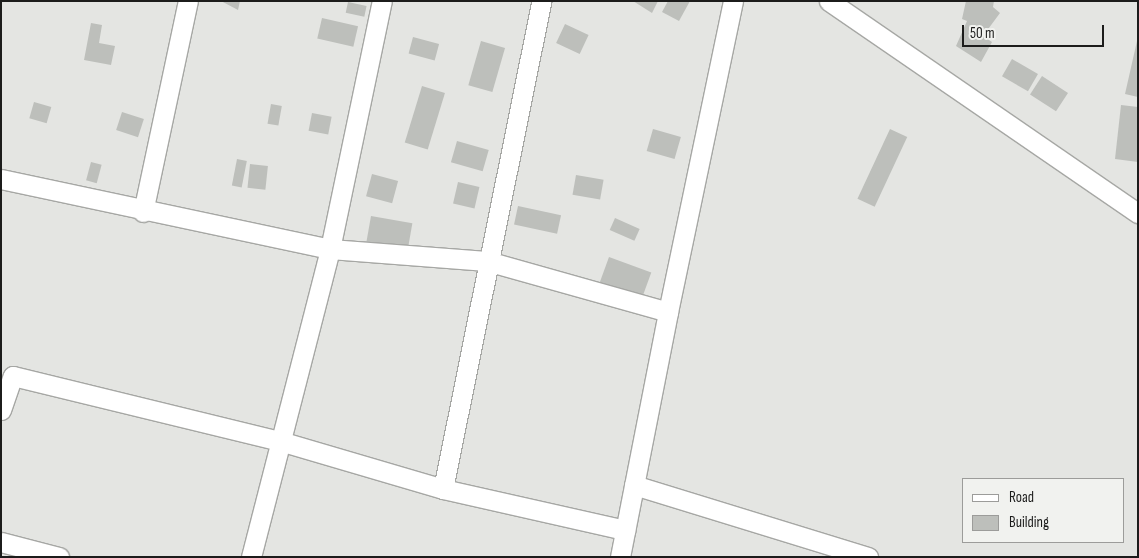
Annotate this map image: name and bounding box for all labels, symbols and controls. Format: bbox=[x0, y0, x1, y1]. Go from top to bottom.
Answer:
scale bar bbox=[964, 15, 1106, 47]
text: 50 m bbox=[970, 24, 995, 43]
legend bbox=[962, 478, 1124, 543]
text: Road bbox=[1009, 488, 1034, 507]
text: Building bbox=[1009, 513, 1049, 532]

